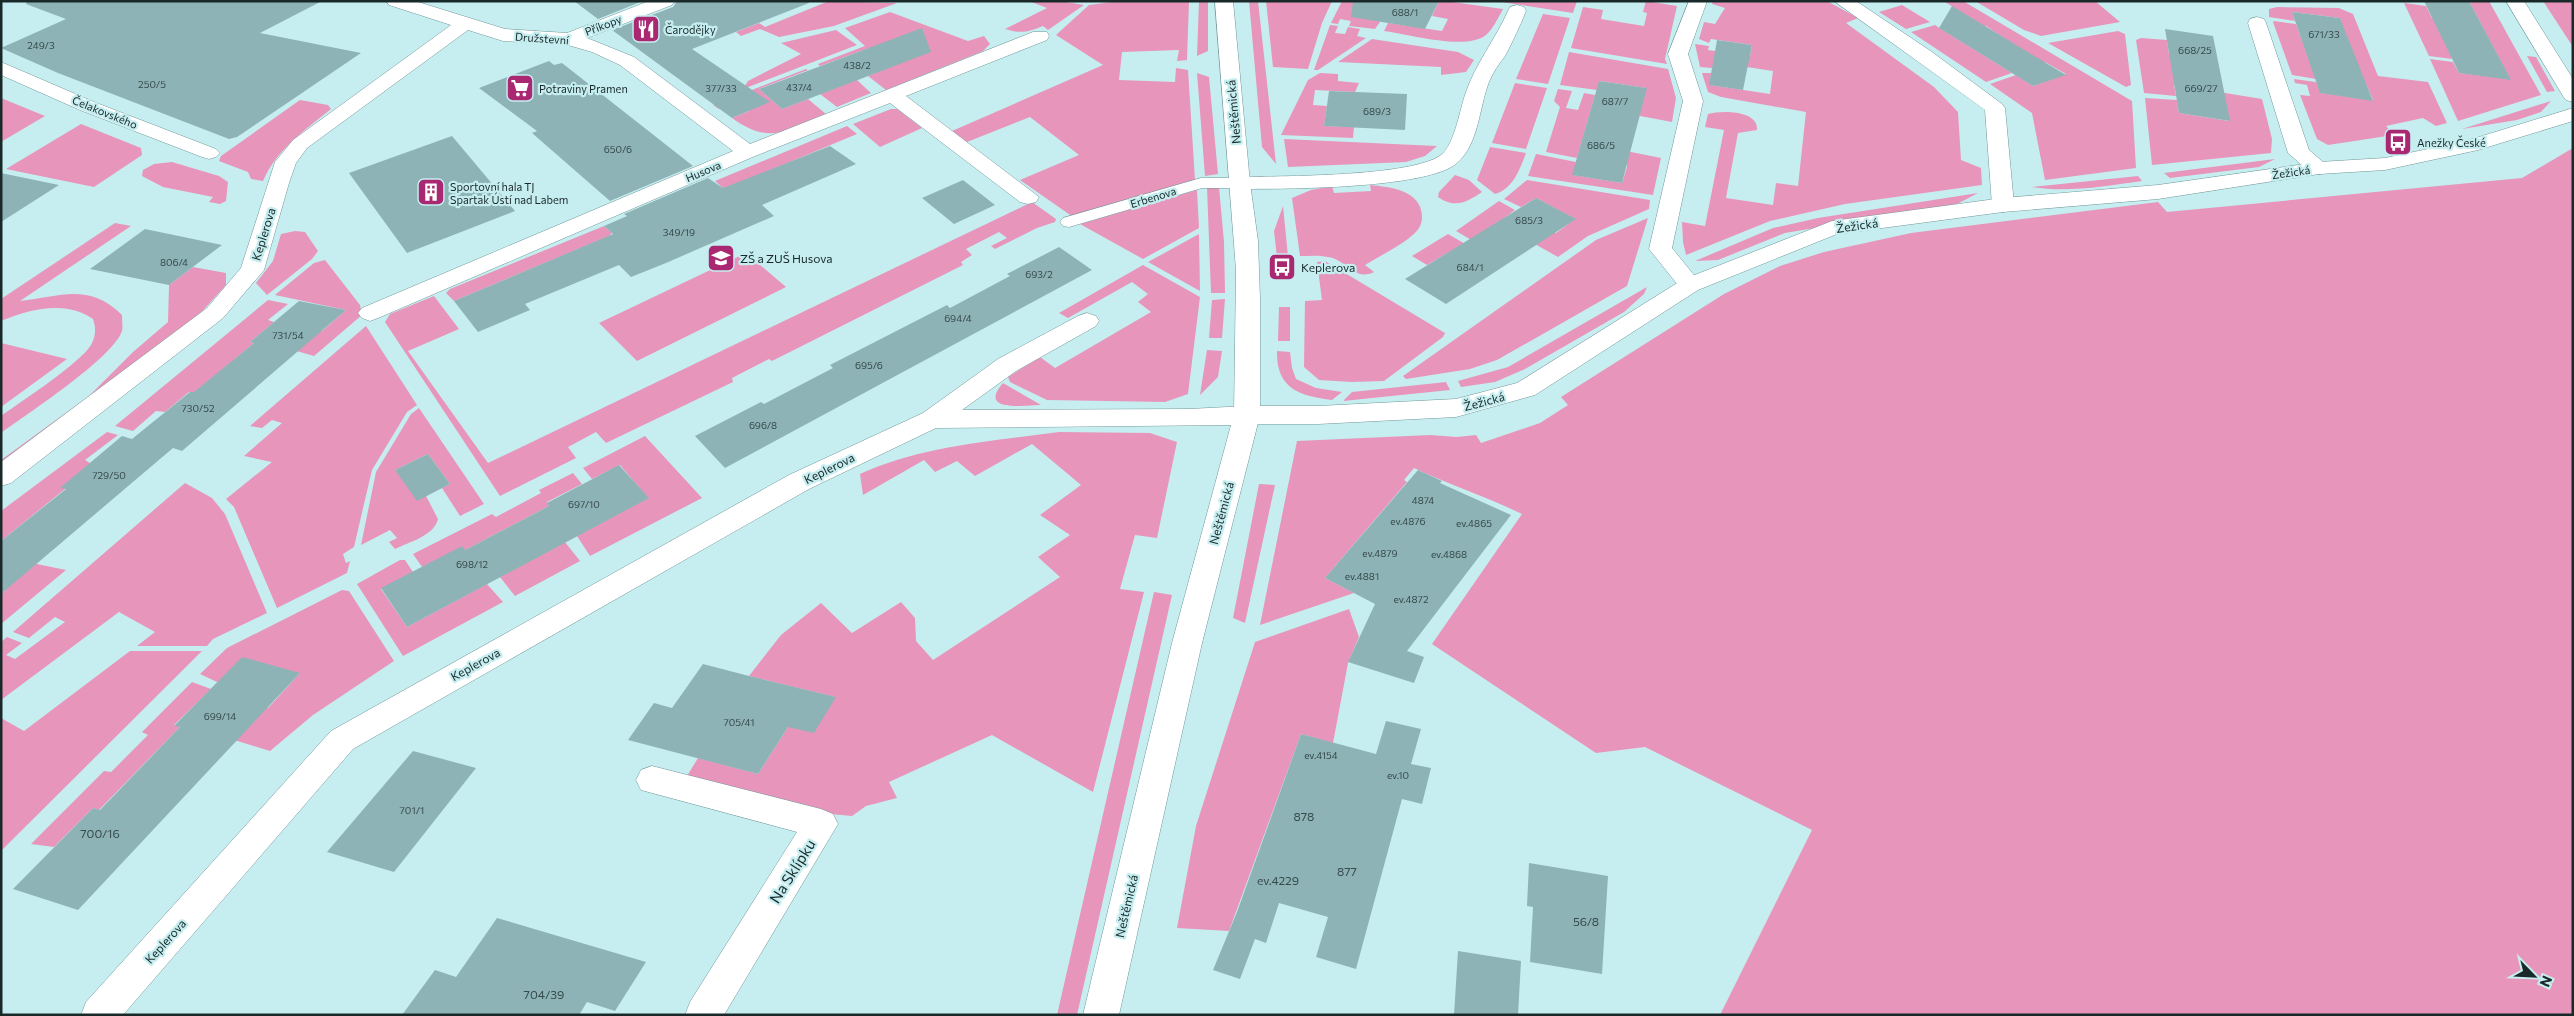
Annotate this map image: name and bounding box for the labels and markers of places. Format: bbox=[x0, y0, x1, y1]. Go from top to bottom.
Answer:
restaurant icon: Čarodějky bbox=[631, 14, 661, 44]
place label: Čarodějky bbox=[665, 22, 716, 36]
supermarket icon: Potraviny Pramen bbox=[505, 73, 535, 103]
place label: Potraviny Pramen bbox=[539, 82, 628, 95]
bus stop icon: Anežky České bbox=[2383, 127, 2413, 157]
place label: Anežky České bbox=[2417, 135, 2486, 149]
building icon: Sportovní hala TJ Spartak Ústí nad Labem bbox=[416, 177, 446, 207]
place label: Sportovní hala TJ Spartak Ústí nad Labem bbox=[450, 180, 568, 206]
school or university icon: ZŠ a ZUŠ Husova bbox=[706, 243, 736, 273]
place label: ZŠ a ZUŠ Husova bbox=[740, 251, 833, 265]
bus stop icon: Keplerova bbox=[1267, 252, 1297, 282]
place label: Keplerova bbox=[1301, 260, 1355, 274]

